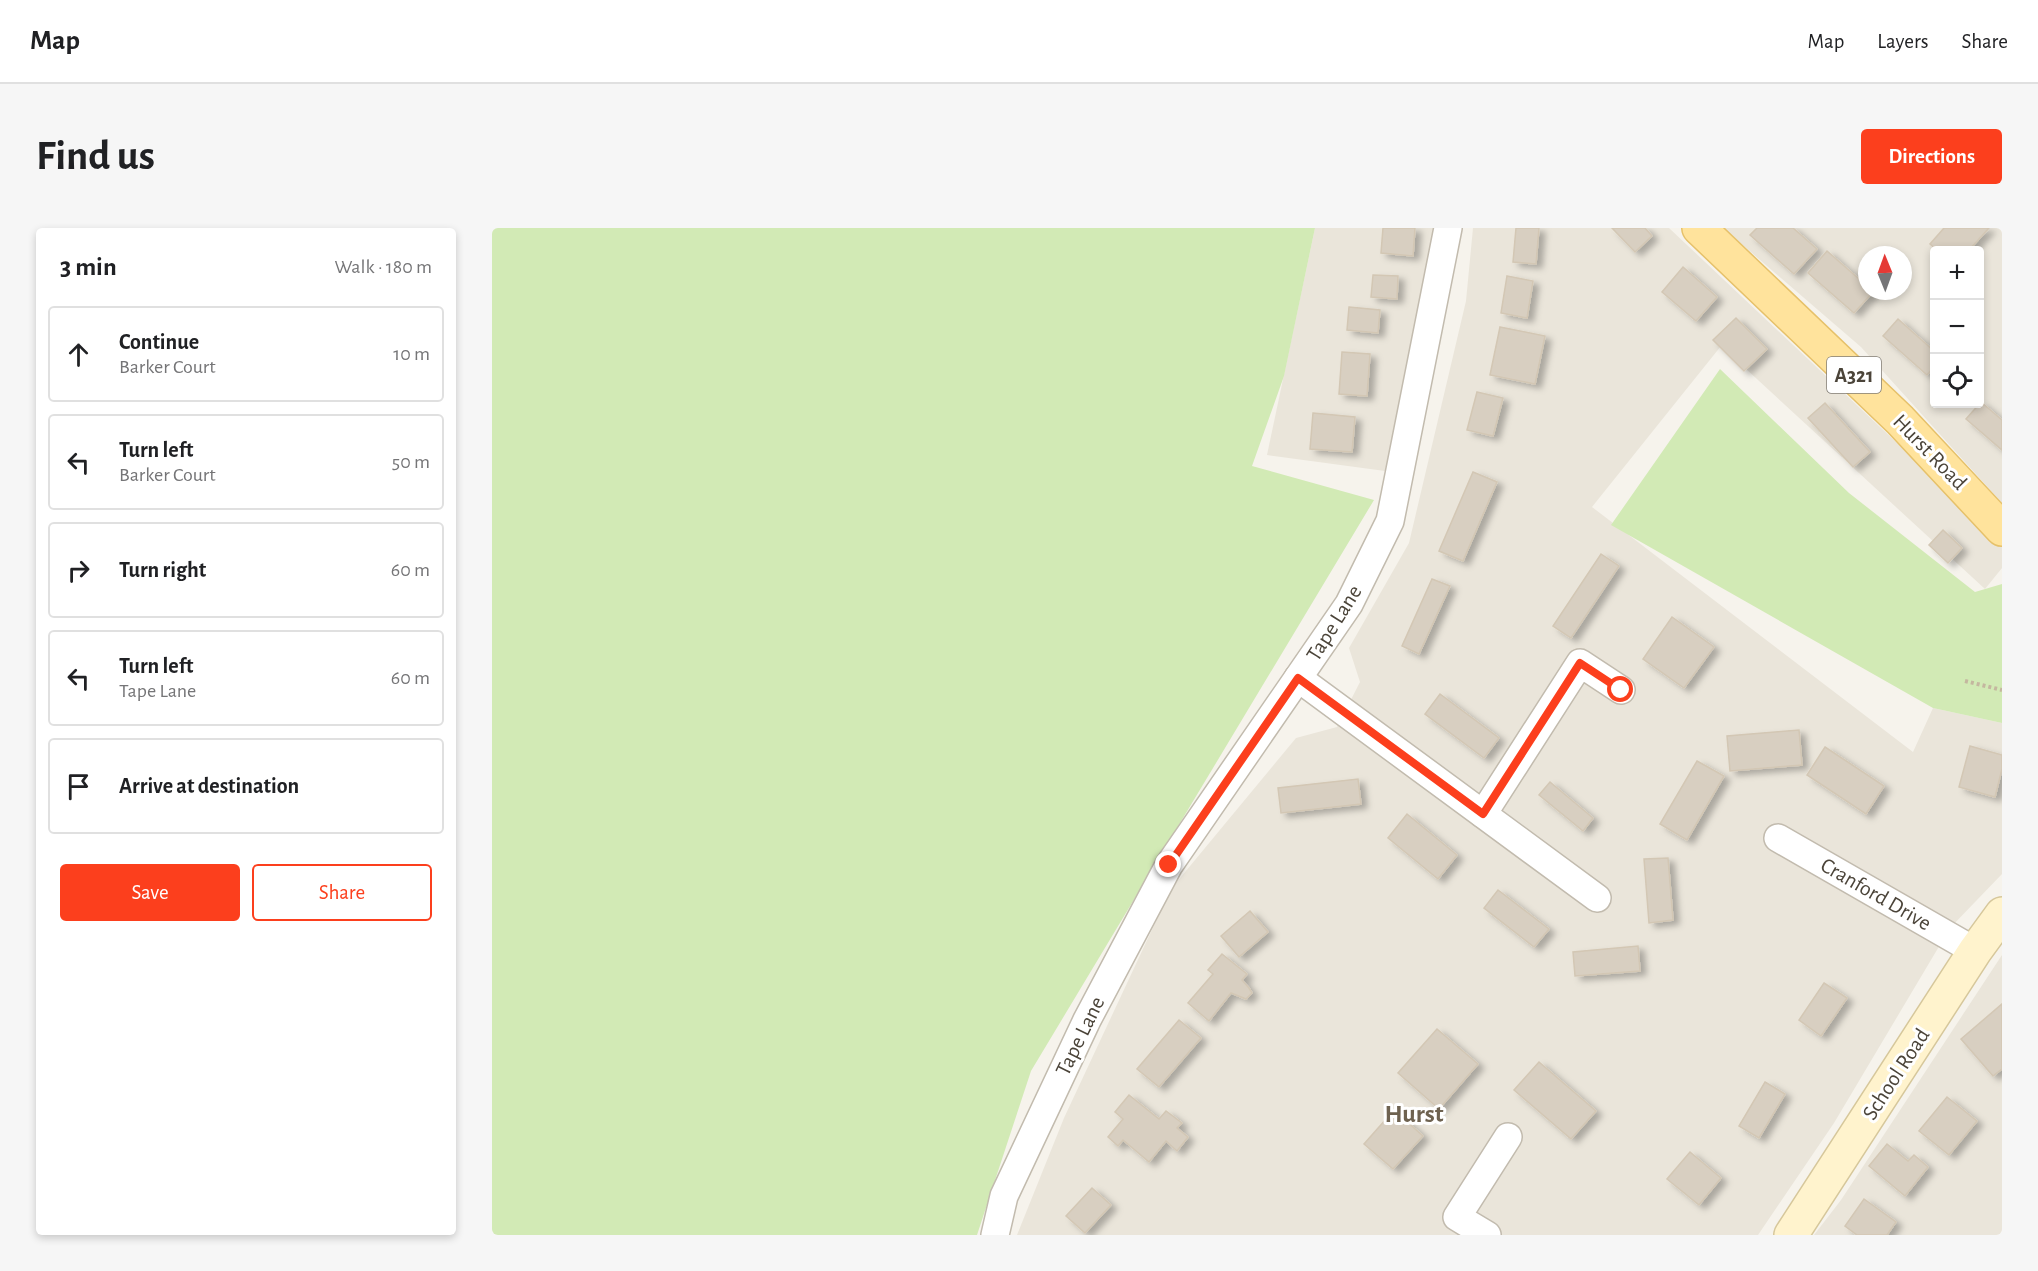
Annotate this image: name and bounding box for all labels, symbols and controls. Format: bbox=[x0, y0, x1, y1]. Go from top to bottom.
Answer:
text: Map bbox=[30, 27, 80, 55]
text: Map bbox=[1808, 31, 1844, 52]
text: Layers bbox=[1877, 31, 1928, 52]
text: Share bbox=[1961, 31, 2008, 52]
button: Directions bbox=[1861, 129, 2002, 184]
text: Find us bbox=[36, 135, 155, 177]
north arrow bbox=[1858, 246, 1912, 300]
map controls bbox=[1930, 246, 1984, 408]
button: + bbox=[1930, 246, 1984, 300]
text: 3 min bbox=[60, 254, 117, 280]
text: Walk · 180 m bbox=[335, 257, 432, 277]
button: − bbox=[1930, 300, 1984, 354]
text: Continue bbox=[119, 331, 199, 353]
icon: ahead bbox=[62, 338, 95, 371]
text: 10 m bbox=[393, 344, 430, 364]
button: locate bbox=[1930, 354, 1984, 408]
text: Barker Court bbox=[119, 357, 216, 377]
road number: A321 bbox=[1827, 357, 1881, 393]
street label: Hurst Road bbox=[1889, 410, 1971, 494]
text: Turn left bbox=[119, 439, 193, 461]
icon: left bbox=[62, 446, 95, 479]
text: 50 m bbox=[392, 452, 430, 472]
text: Barker Court bbox=[119, 465, 216, 485]
icon: right bbox=[62, 554, 95, 587]
text: Turn right bbox=[119, 559, 206, 581]
text: 60 m bbox=[391, 560, 430, 580]
street label: Tape Lane bbox=[1302, 581, 1366, 665]
text: Turn left bbox=[119, 655, 193, 677]
icon: left bbox=[62, 662, 95, 695]
text: 60 m bbox=[391, 668, 430, 688]
route start bbox=[1607, 676, 1633, 702]
text: Tape Lane bbox=[119, 681, 196, 701]
icon: arrive bbox=[62, 770, 95, 803]
text: Arrive at destination bbox=[119, 775, 299, 797]
route end bbox=[1155, 851, 1181, 877]
street label: Cranford Drive bbox=[1817, 854, 1935, 934]
button: Save bbox=[60, 864, 240, 921]
button: Share bbox=[252, 864, 432, 921]
street label: Tape Lane bbox=[1051, 993, 1109, 1079]
street label: School Road bbox=[1858, 1024, 1934, 1124]
district label: Hurst bbox=[1384, 1101, 1444, 1127]

